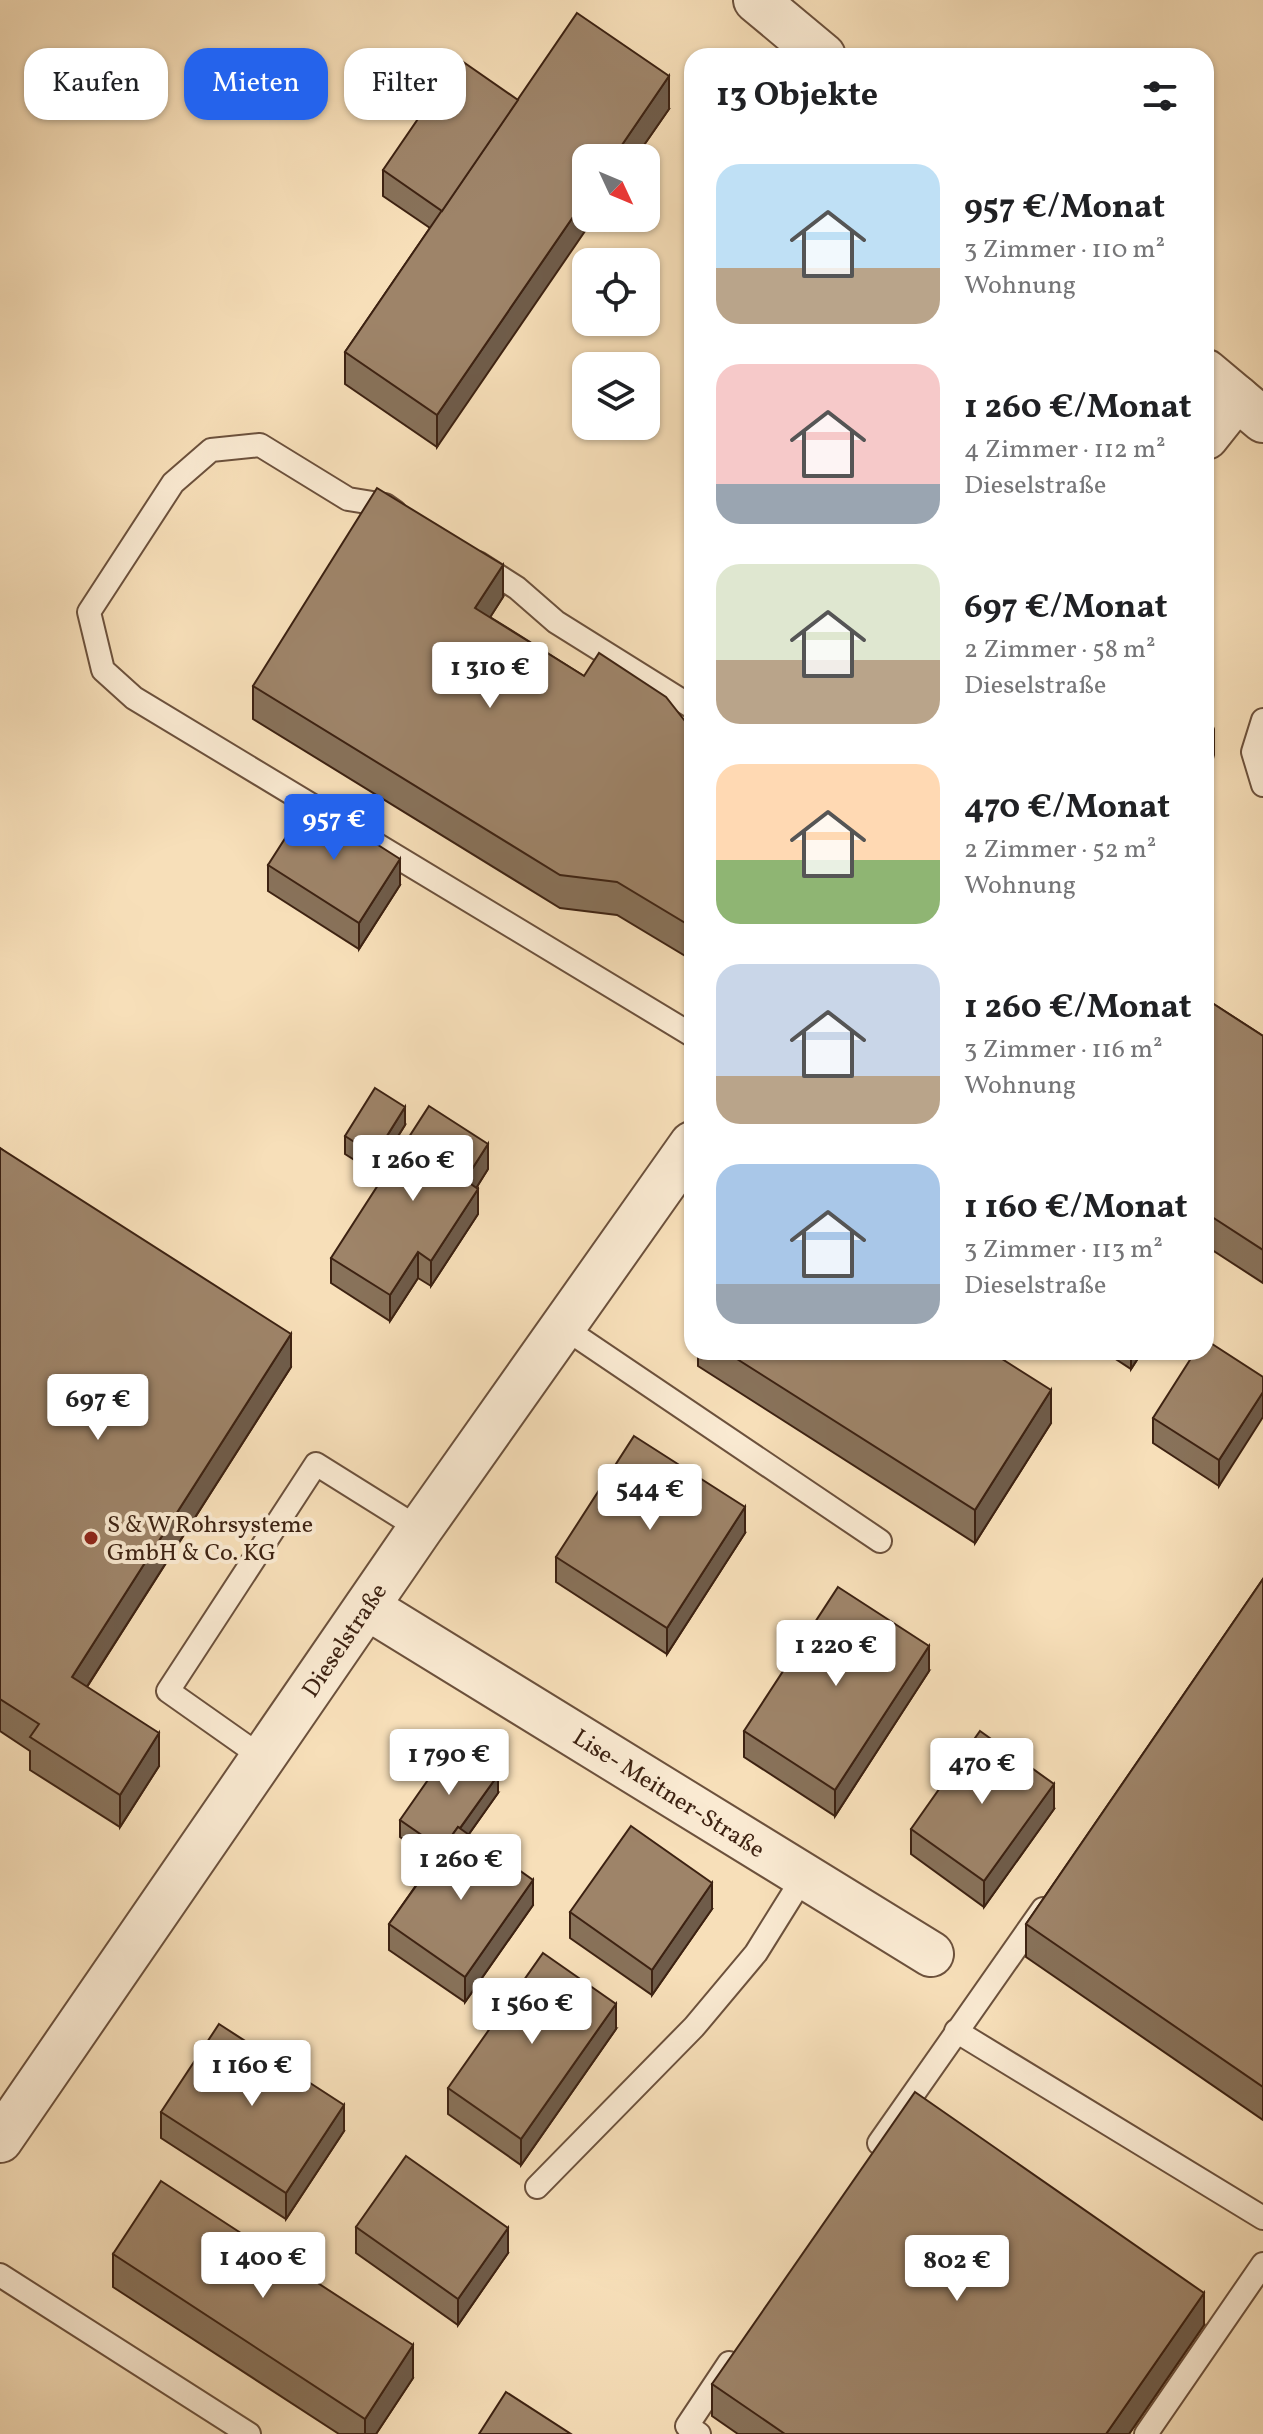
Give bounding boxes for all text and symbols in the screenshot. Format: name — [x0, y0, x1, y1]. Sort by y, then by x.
chip: Kaufen — [24, 48, 168, 120]
chip: Mieten — [184, 48, 328, 120]
chip: Filter — [344, 48, 466, 120]
text: 13 Objekte — [716, 73, 878, 120]
icon: filters — [1138, 74, 1182, 118]
north arrow — [572, 144, 660, 232]
map controls — [572, 144, 660, 440]
text: 957 €/Monat — [964, 185, 1165, 232]
icon: home — [780, 196, 876, 292]
text: 3 Zimmer · 110 m² — [964, 232, 1165, 268]
button: locate — [572, 248, 660, 336]
text: Wohnung — [964, 268, 1076, 304]
button: layers — [572, 352, 660, 440]
text: 1 260 €/Monat — [964, 385, 1192, 432]
icon: home — [780, 396, 876, 492]
text: 4 Zimmer · 112 m² — [964, 432, 1166, 468]
text: Dieselstraße — [964, 468, 1106, 504]
text: 697 €/Monat — [964, 585, 1167, 632]
icon: home — [780, 596, 876, 692]
text: 2 Zimmer · 58 m² — [964, 632, 1156, 668]
pin: 1 310 € — [416, 642, 564, 710]
text: 1 310 € — [450, 650, 530, 686]
text: Dieselstraße — [964, 668, 1106, 704]
text: 470 €/Monat — [964, 785, 1170, 832]
pin: 957 € — [278, 794, 390, 862]
icon: home — [780, 796, 876, 892]
text: 957 € — [302, 802, 366, 838]
text: 2 Zimmer · 52 m² — [964, 832, 1156, 868]
text: Wohnung — [964, 868, 1076, 904]
text: 1 260 €/Monat — [964, 985, 1192, 1032]
icon: home — [780, 996, 876, 1092]
text: 3 Zimmer · 116 m² — [964, 1032, 1163, 1068]
text: Wohnung — [964, 1068, 1076, 1104]
pin: 1 260 € — [339, 1135, 487, 1203]
text: 1 260 € — [371, 1143, 455, 1179]
text: 1 160 €/Monat — [964, 1185, 1188, 1232]
icon: home — [780, 1196, 876, 1292]
text: 3 Zimmer · 113 m² — [964, 1232, 1163, 1268]
text: Dieselstraße — [964, 1268, 1106, 1304]
pin: 697 € — [42, 1374, 154, 1442]
text: 697 € — [65, 1382, 131, 1418]
pin: 544 € — [594, 1464, 706, 1532]
text: 544 € — [616, 1472, 684, 1508]
place label: S & W Rohrsysteme GmbH & Co. KG — [107, 1509, 313, 1571]
marker: S & W Rohrsysteme GmbH & Co. KG — [82, 1529, 100, 1547]
street label: Dieselstraße — [295, 1577, 396, 1705]
pin: 1 220 € — [762, 1620, 910, 1688]
text: 1 220 € — [795, 1628, 877, 1664]
street label: Lise- Meitner-Straße — [565, 1722, 771, 1868]
pin: 1 790 € — [375, 1729, 523, 1797]
text: 1 790 € — [408, 1737, 490, 1773]
pin: 470 € — [926, 1738, 1038, 1806]
text: 470 € — [948, 1746, 1016, 1782]
pin: 1 260 € — [387, 1834, 535, 1902]
text: 1 260 € — [419, 1842, 503, 1878]
pin: 1 560 € — [458, 1978, 606, 2046]
text: 1 560 € — [491, 1986, 573, 2022]
pin: 1 160 € — [178, 2040, 326, 2108]
text: 1 160 € — [212, 2048, 292, 2084]
pin: 1 400 € — [189, 2232, 337, 2300]
pin: 802 € — [901, 2235, 1013, 2303]
text: 1 400 € — [219, 2240, 307, 2276]
text: 802 € — [923, 2243, 991, 2279]

